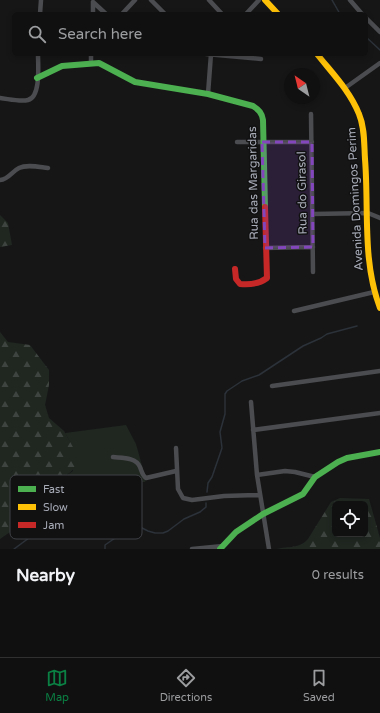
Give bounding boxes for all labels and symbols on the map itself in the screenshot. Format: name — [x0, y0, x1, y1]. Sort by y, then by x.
north arrow — [284, 68, 320, 104]
street label: Rua das Margaridas — [245, 126, 261, 240]
street label: Avenida Domingos Perim — [344, 127, 366, 271]
street label: Rua do Girasol — [294, 151, 310, 235]
legend — [10, 475, 142, 539]
text: Fast — [43, 483, 64, 496]
text: Slow — [43, 501, 68, 514]
text: Jam — [43, 519, 64, 532]

